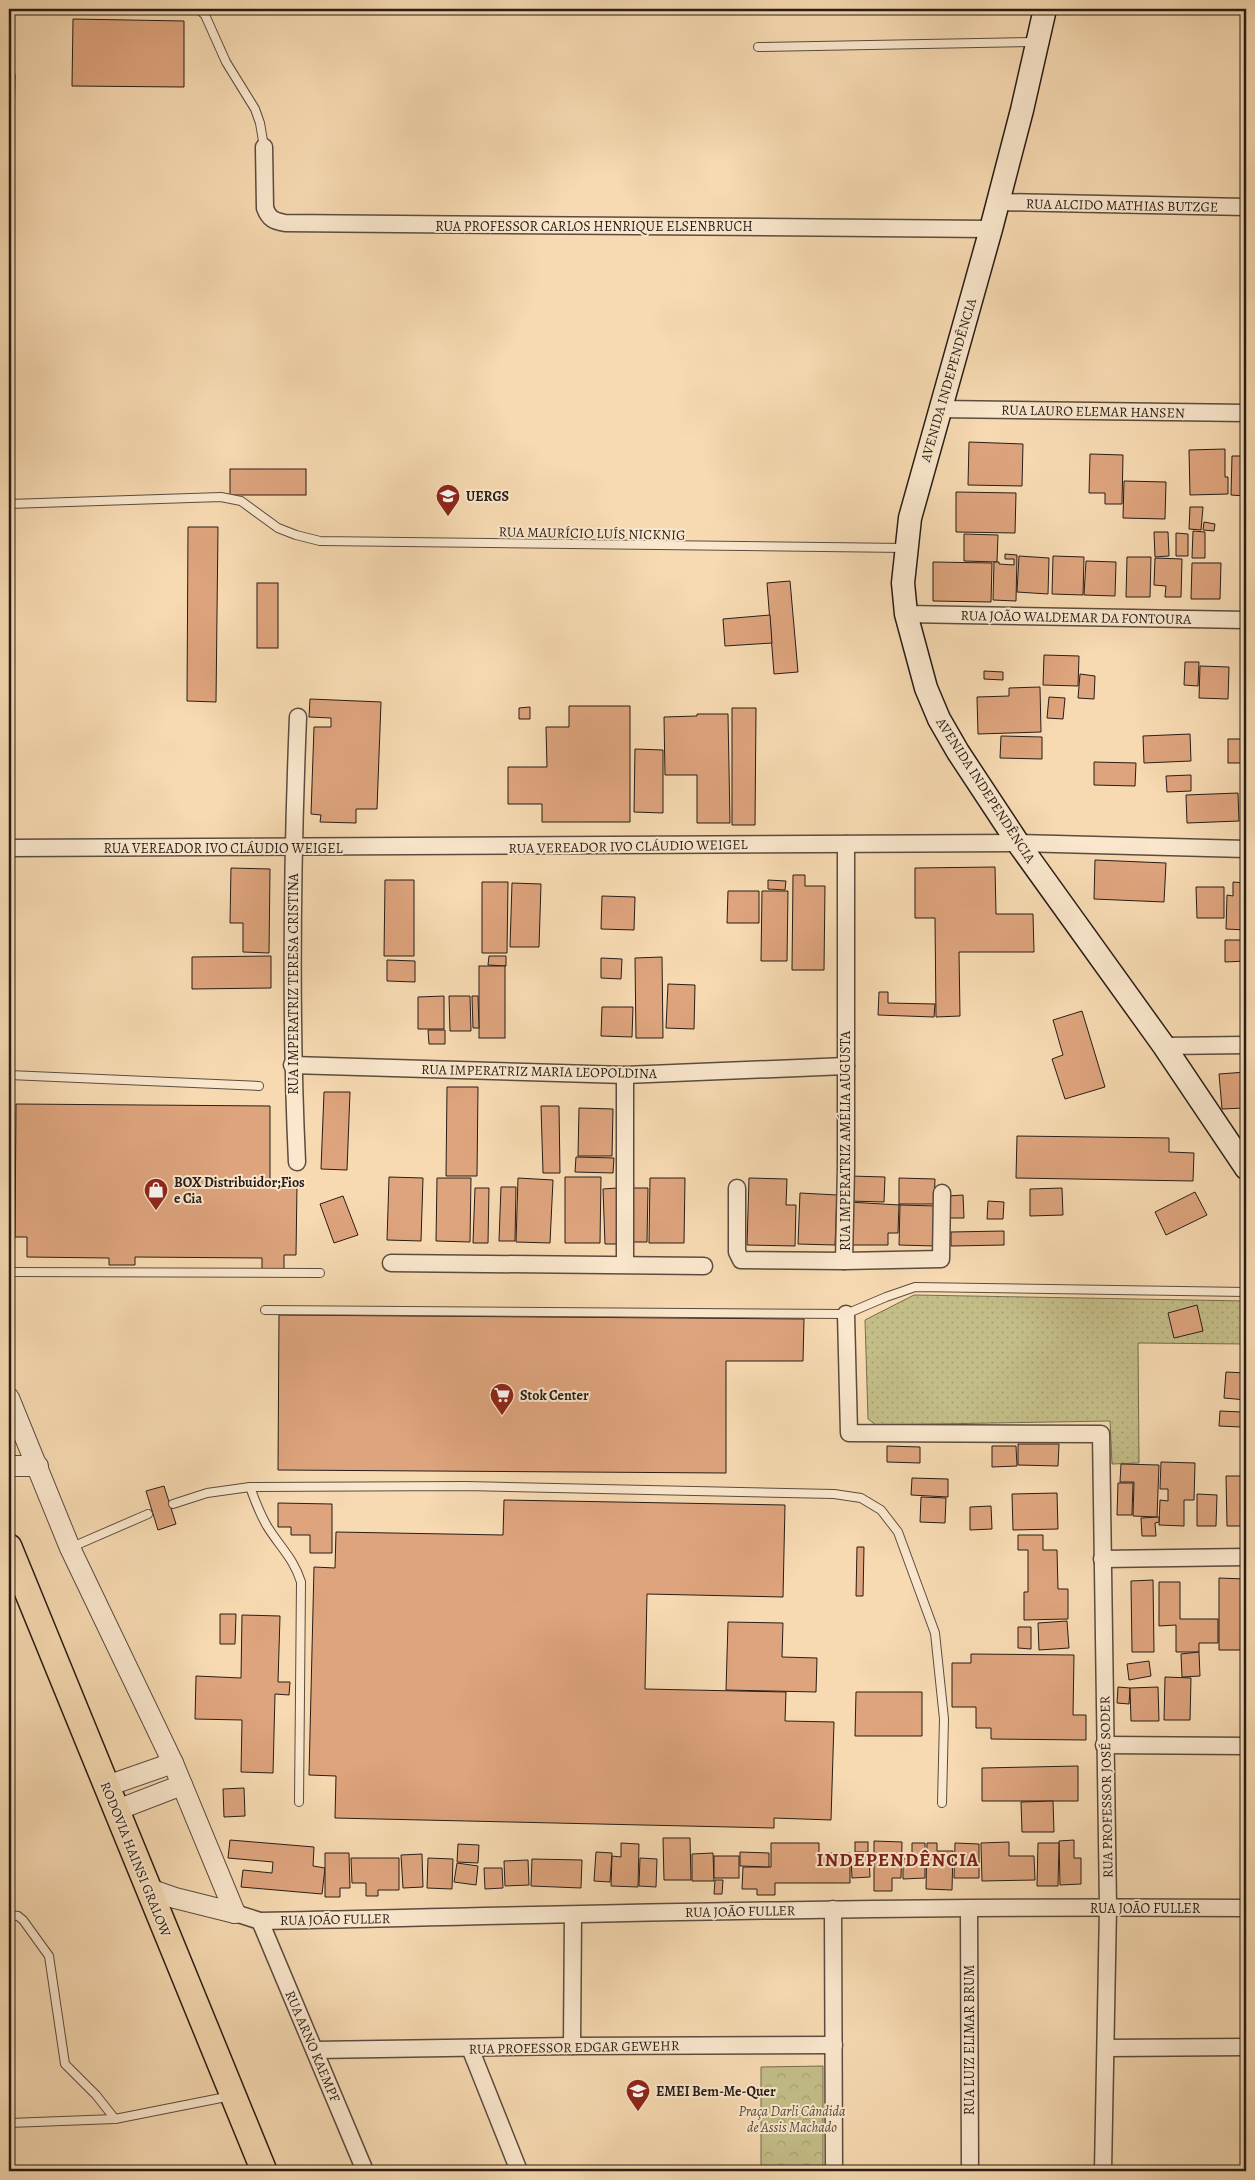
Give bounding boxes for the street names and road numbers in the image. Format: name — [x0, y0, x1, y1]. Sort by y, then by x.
street label: RUA ALCIDO MATHIAS BUTZGE — [1026, 194, 1218, 217]
street label: RUA PROFESSOR CARLOS HENRIQUE ELSENBRUCH — [435, 217, 753, 236]
street label: AVENIDA INDEPENDÊNCIA — [916, 295, 981, 465]
street label: RUA LAURO ELEMAR HANSEN — [1001, 400, 1185, 423]
street label: RUA MAURÍCIO LUÍS NICKNIG — [498, 522, 686, 545]
street label: RUA JOÃO WALDEMAR DA FONTOURA — [960, 606, 1192, 629]
street label: AVENIDA INDEPENDÊNCIA — [931, 713, 1040, 867]
street label: RUA VEREADOR IVO CLÁUDIO WEIGEL — [508, 835, 749, 858]
street label: RUA VEREADOR IVO CLÁUDIO WEIGEL — [103, 839, 343, 858]
street label: RUA IMPERATRIZ TERESA CRISTINA — [284, 872, 303, 1095]
street label: RUA IMPERATRIZ AMÉLIA AUGUSTA — [836, 1030, 855, 1251]
street label: RUA IMPERATRIZ MARIA LEOPOLDINA — [421, 1060, 658, 1083]
street label: RUA PROFESSOR JOSÉ SODER — [1095, 1695, 1118, 1878]
street label: RODOVIA HAINSI GRALOW — [96, 1779, 176, 1941]
street label: RUA JOÃO FULLER — [1090, 1899, 1201, 1918]
street label: RUA JOÃO FULLER — [685, 1901, 796, 1922]
street label: RUA JOÃO FULLER — [280, 1909, 391, 1930]
street label: RUA LUIZ ELIMAR BRUM — [960, 1965, 979, 2115]
street label: RUA ARNO KAEMPF — [280, 1987, 345, 2105]
street label: RUA PROFESSOR EDGAR GEWEHR — [468, 2036, 680, 2059]

